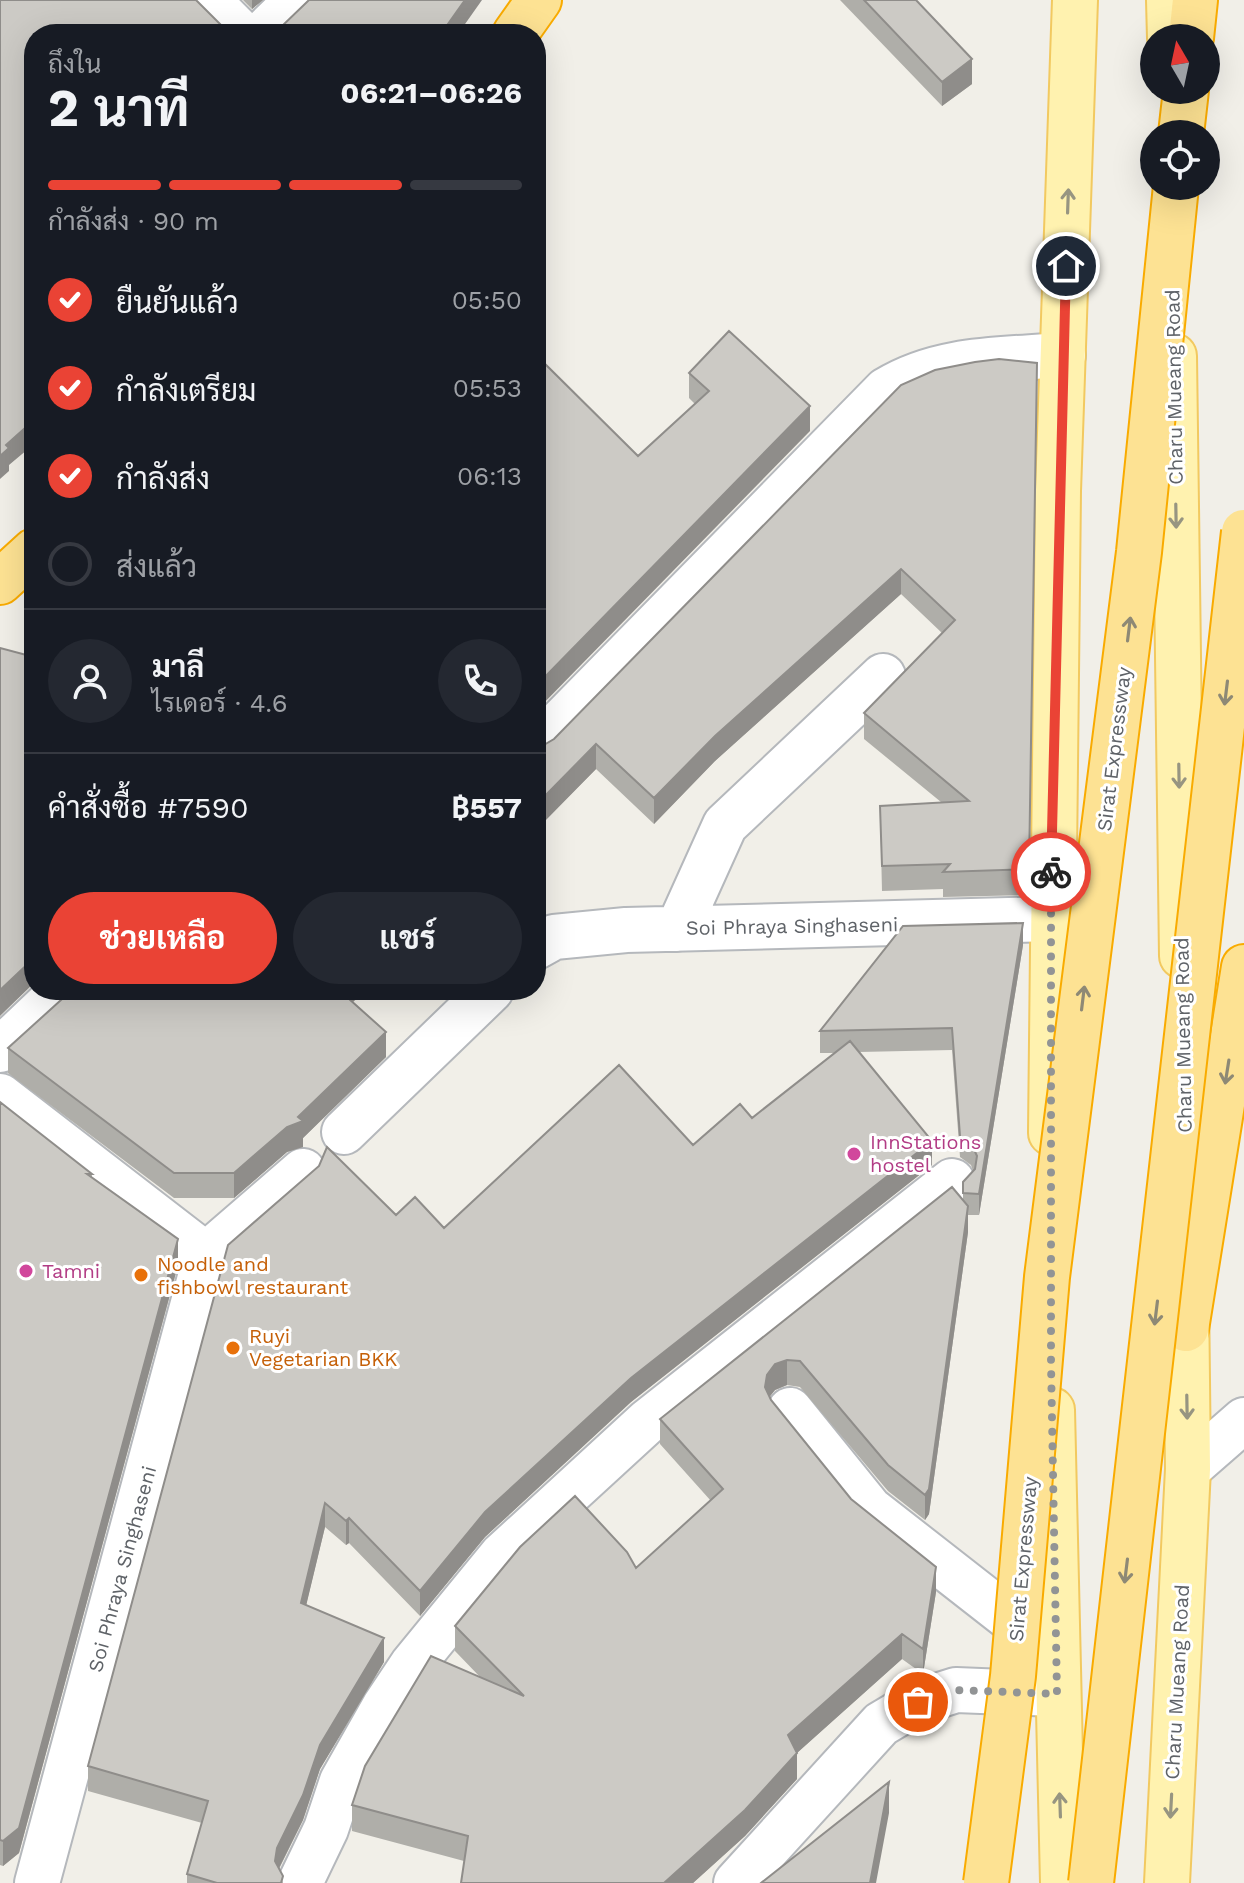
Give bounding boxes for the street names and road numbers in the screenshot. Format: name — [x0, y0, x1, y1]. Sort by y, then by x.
street label: Charu Mueang Road — [1160, 289, 1188, 485]
street label: Sirat Expressway — [1092, 665, 1136, 833]
street label: Soi Phraya Singhaseni — [686, 912, 898, 940]
street label: Charu Mueang Road — [1169, 937, 1197, 1133]
street label: Soi Phraya Singhaseni — [83, 1463, 161, 1675]
street label: Sirat Expressway — [1004, 1475, 1042, 1642]
street label: Charu Mueang Road — [1160, 1584, 1194, 1780]

